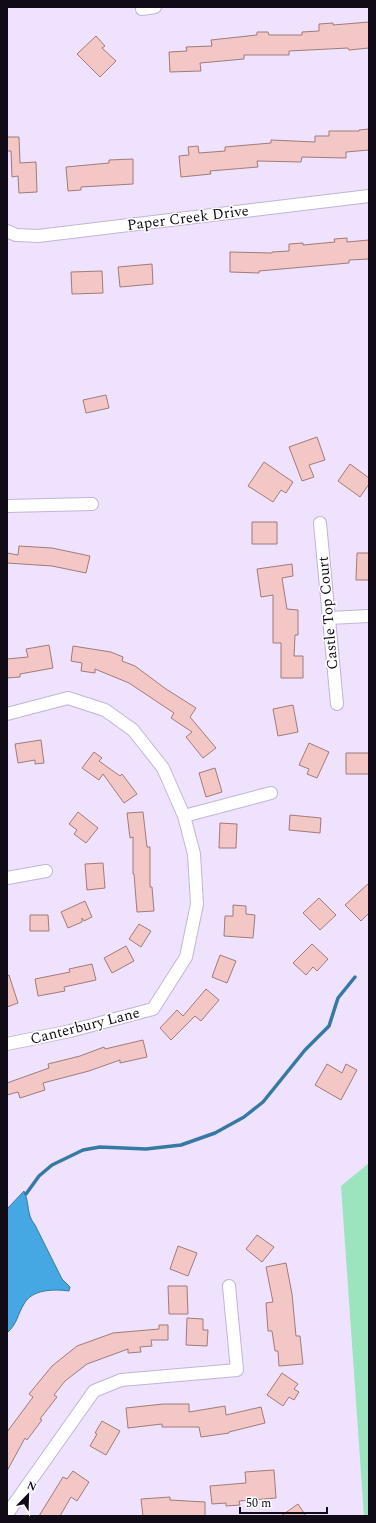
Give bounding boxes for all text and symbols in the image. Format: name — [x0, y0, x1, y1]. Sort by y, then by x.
street label: Paper Creek Drive — [126, 199, 250, 237]
street label: Castle Top Court — [312, 555, 344, 671]
street label: Canterbury Lane — [28, 1001, 142, 1051]
north arrow — [8, 1475, 48, 1515]
text: N — [24, 1477, 39, 1496]
scale bar — [240, 1489, 327, 1515]
text: 50 m — [246, 1494, 271, 1513]

